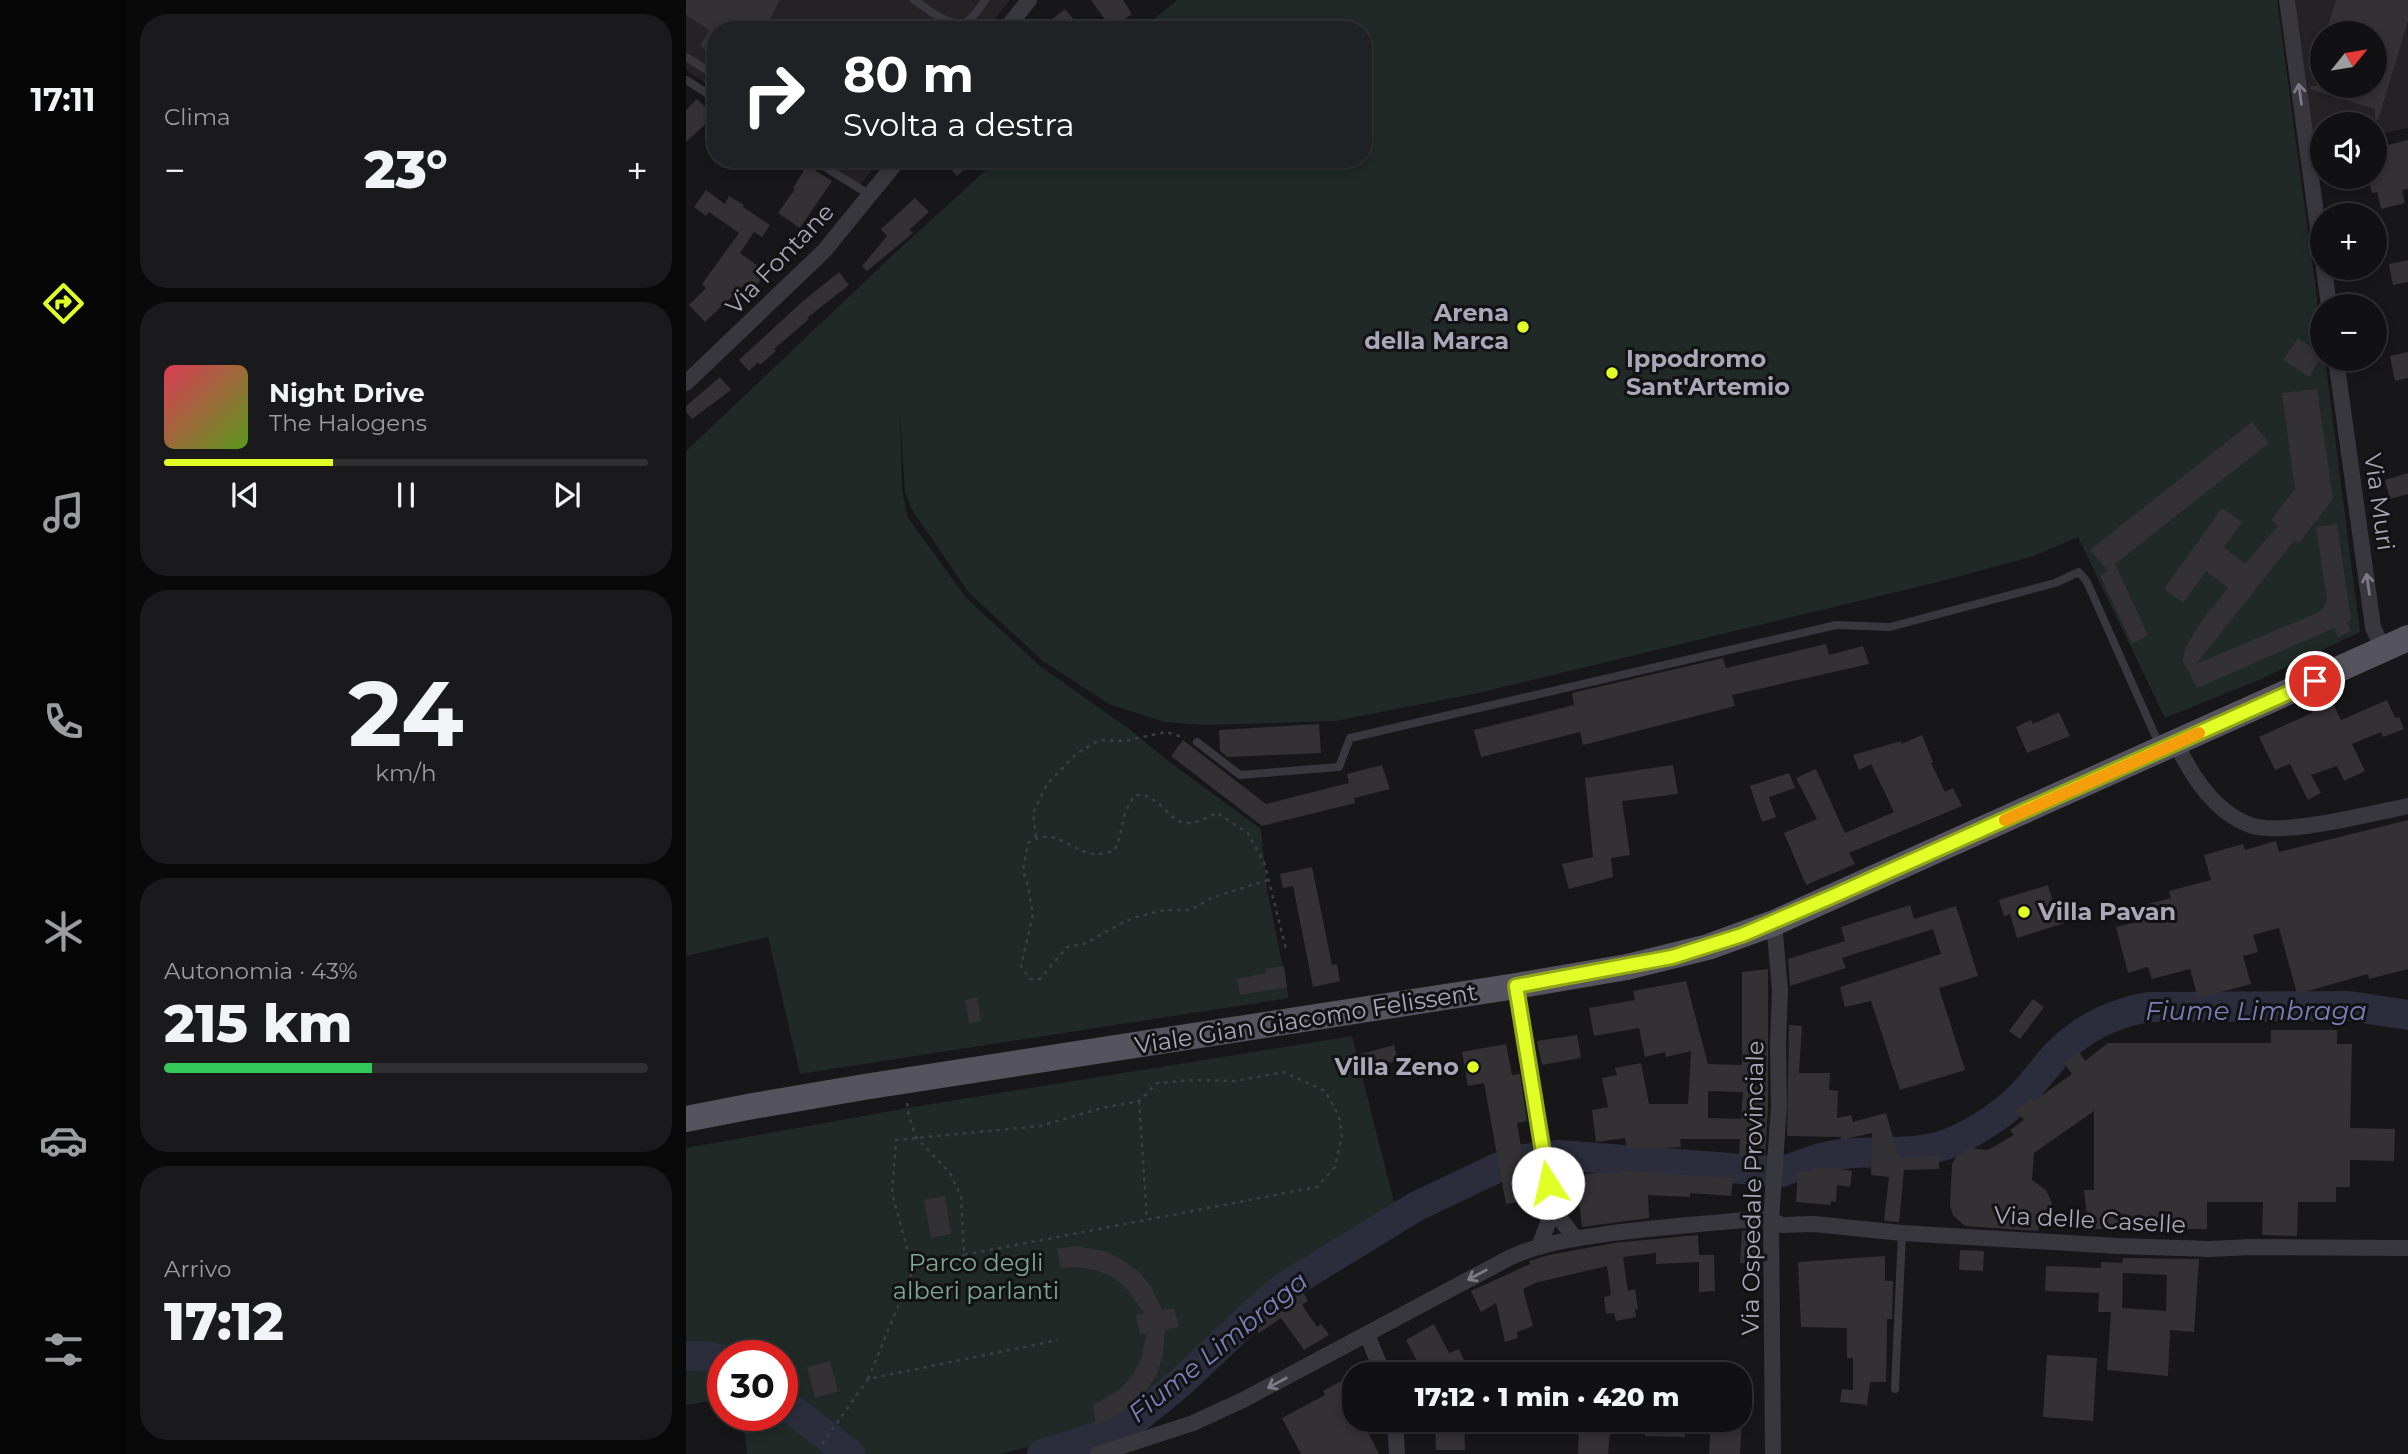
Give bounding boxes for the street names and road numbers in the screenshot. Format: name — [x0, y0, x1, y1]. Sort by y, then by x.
street label: Via Fontane — [719, 197, 840, 320]
street label: Via Muri — [2358, 451, 2401, 553]
street label: Viale Gian Giacomo Felissent — [1133, 977, 1479, 1060]
street label: Via Ospedale Provinciale — [1735, 1040, 1770, 1336]
street label: Via delle Caselle — [1993, 1200, 2187, 1239]

